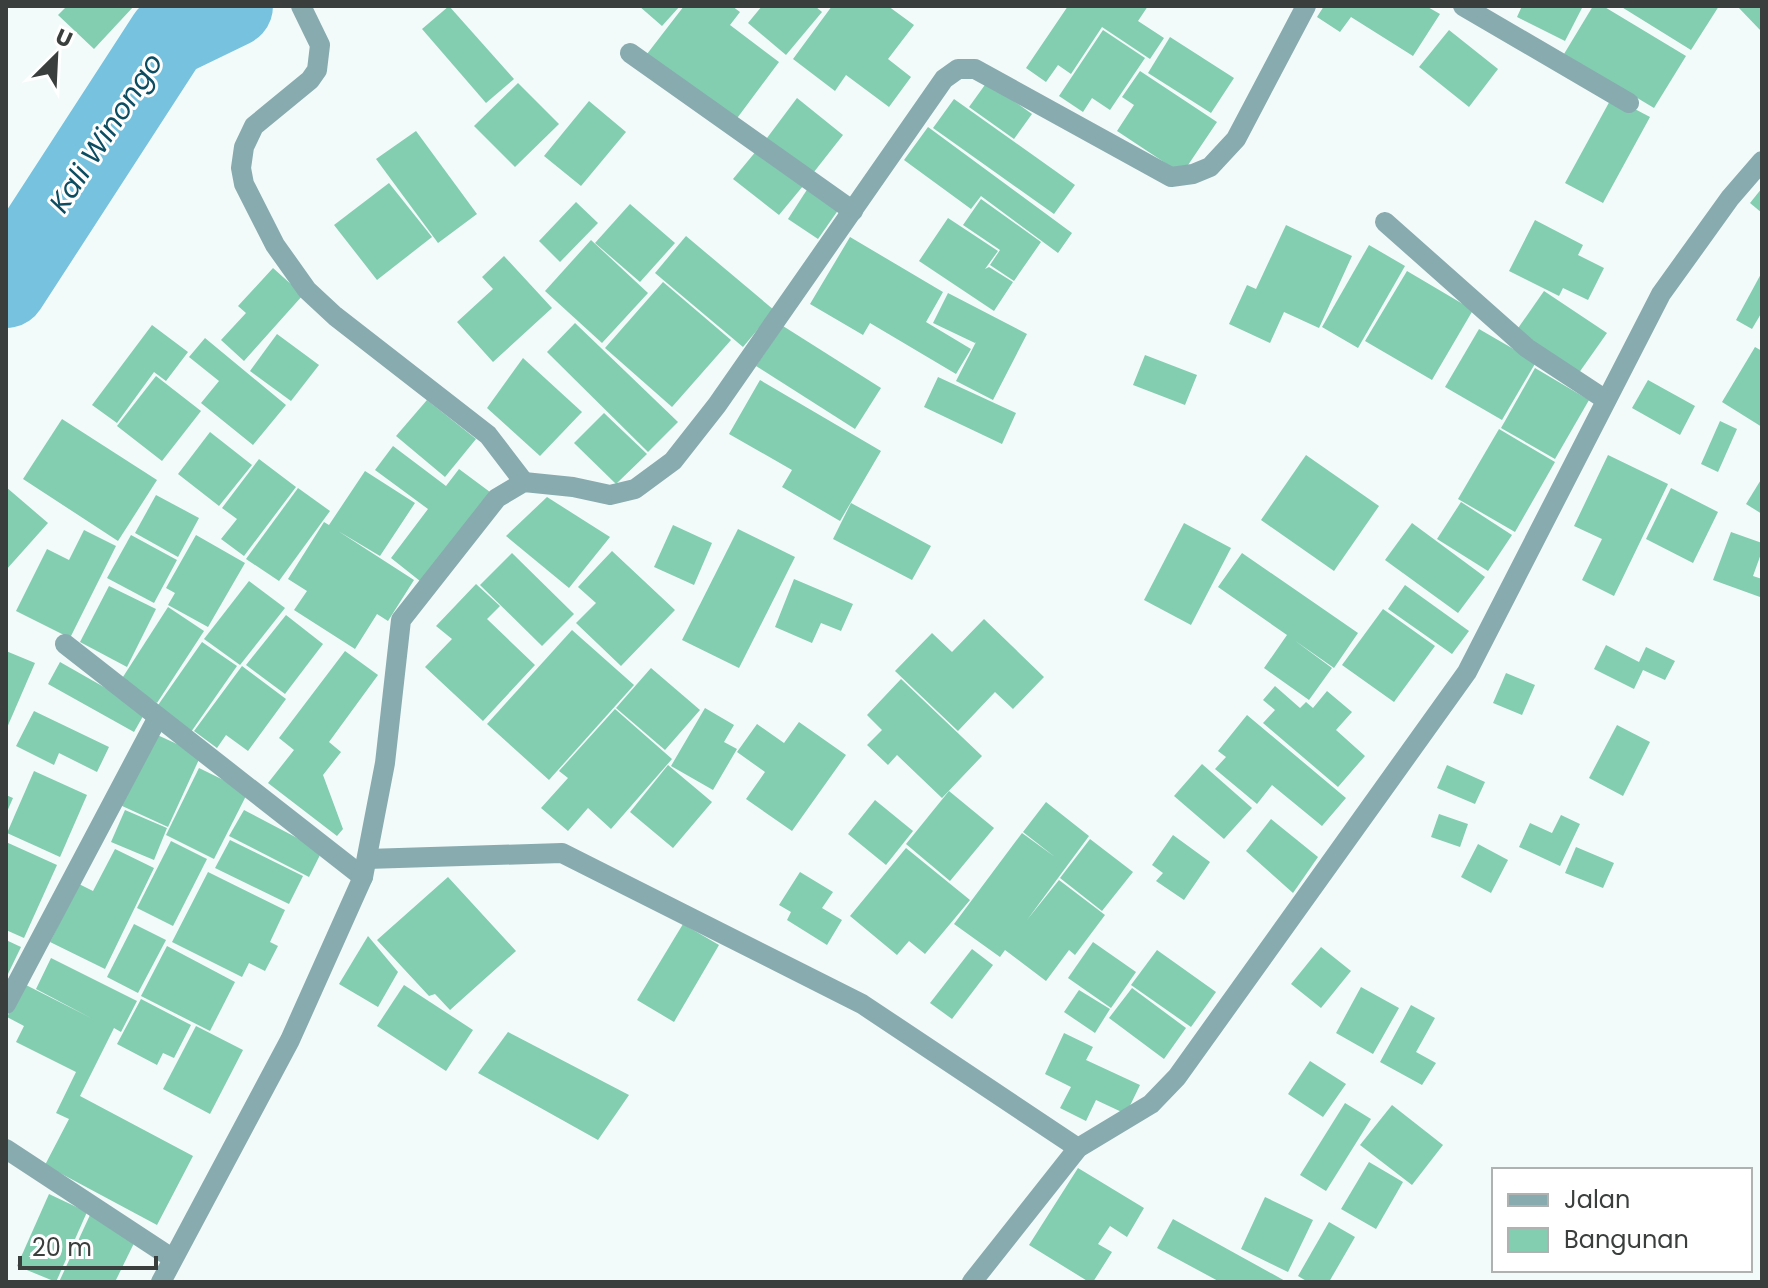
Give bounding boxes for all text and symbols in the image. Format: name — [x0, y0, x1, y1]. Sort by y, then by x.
north arrow — [16, 16, 96, 96]
text: U — [51, 21, 77, 56]
water label: Kali Winongo — [40, 46, 172, 220]
legend — [1492, 1168, 1752, 1272]
text: Jalan — [1564, 1183, 1630, 1216]
scale bar — [20, 1220, 156, 1270]
text: Bangunan — [1564, 1223, 1689, 1256]
text: 20 m — [32, 1231, 92, 1264]

